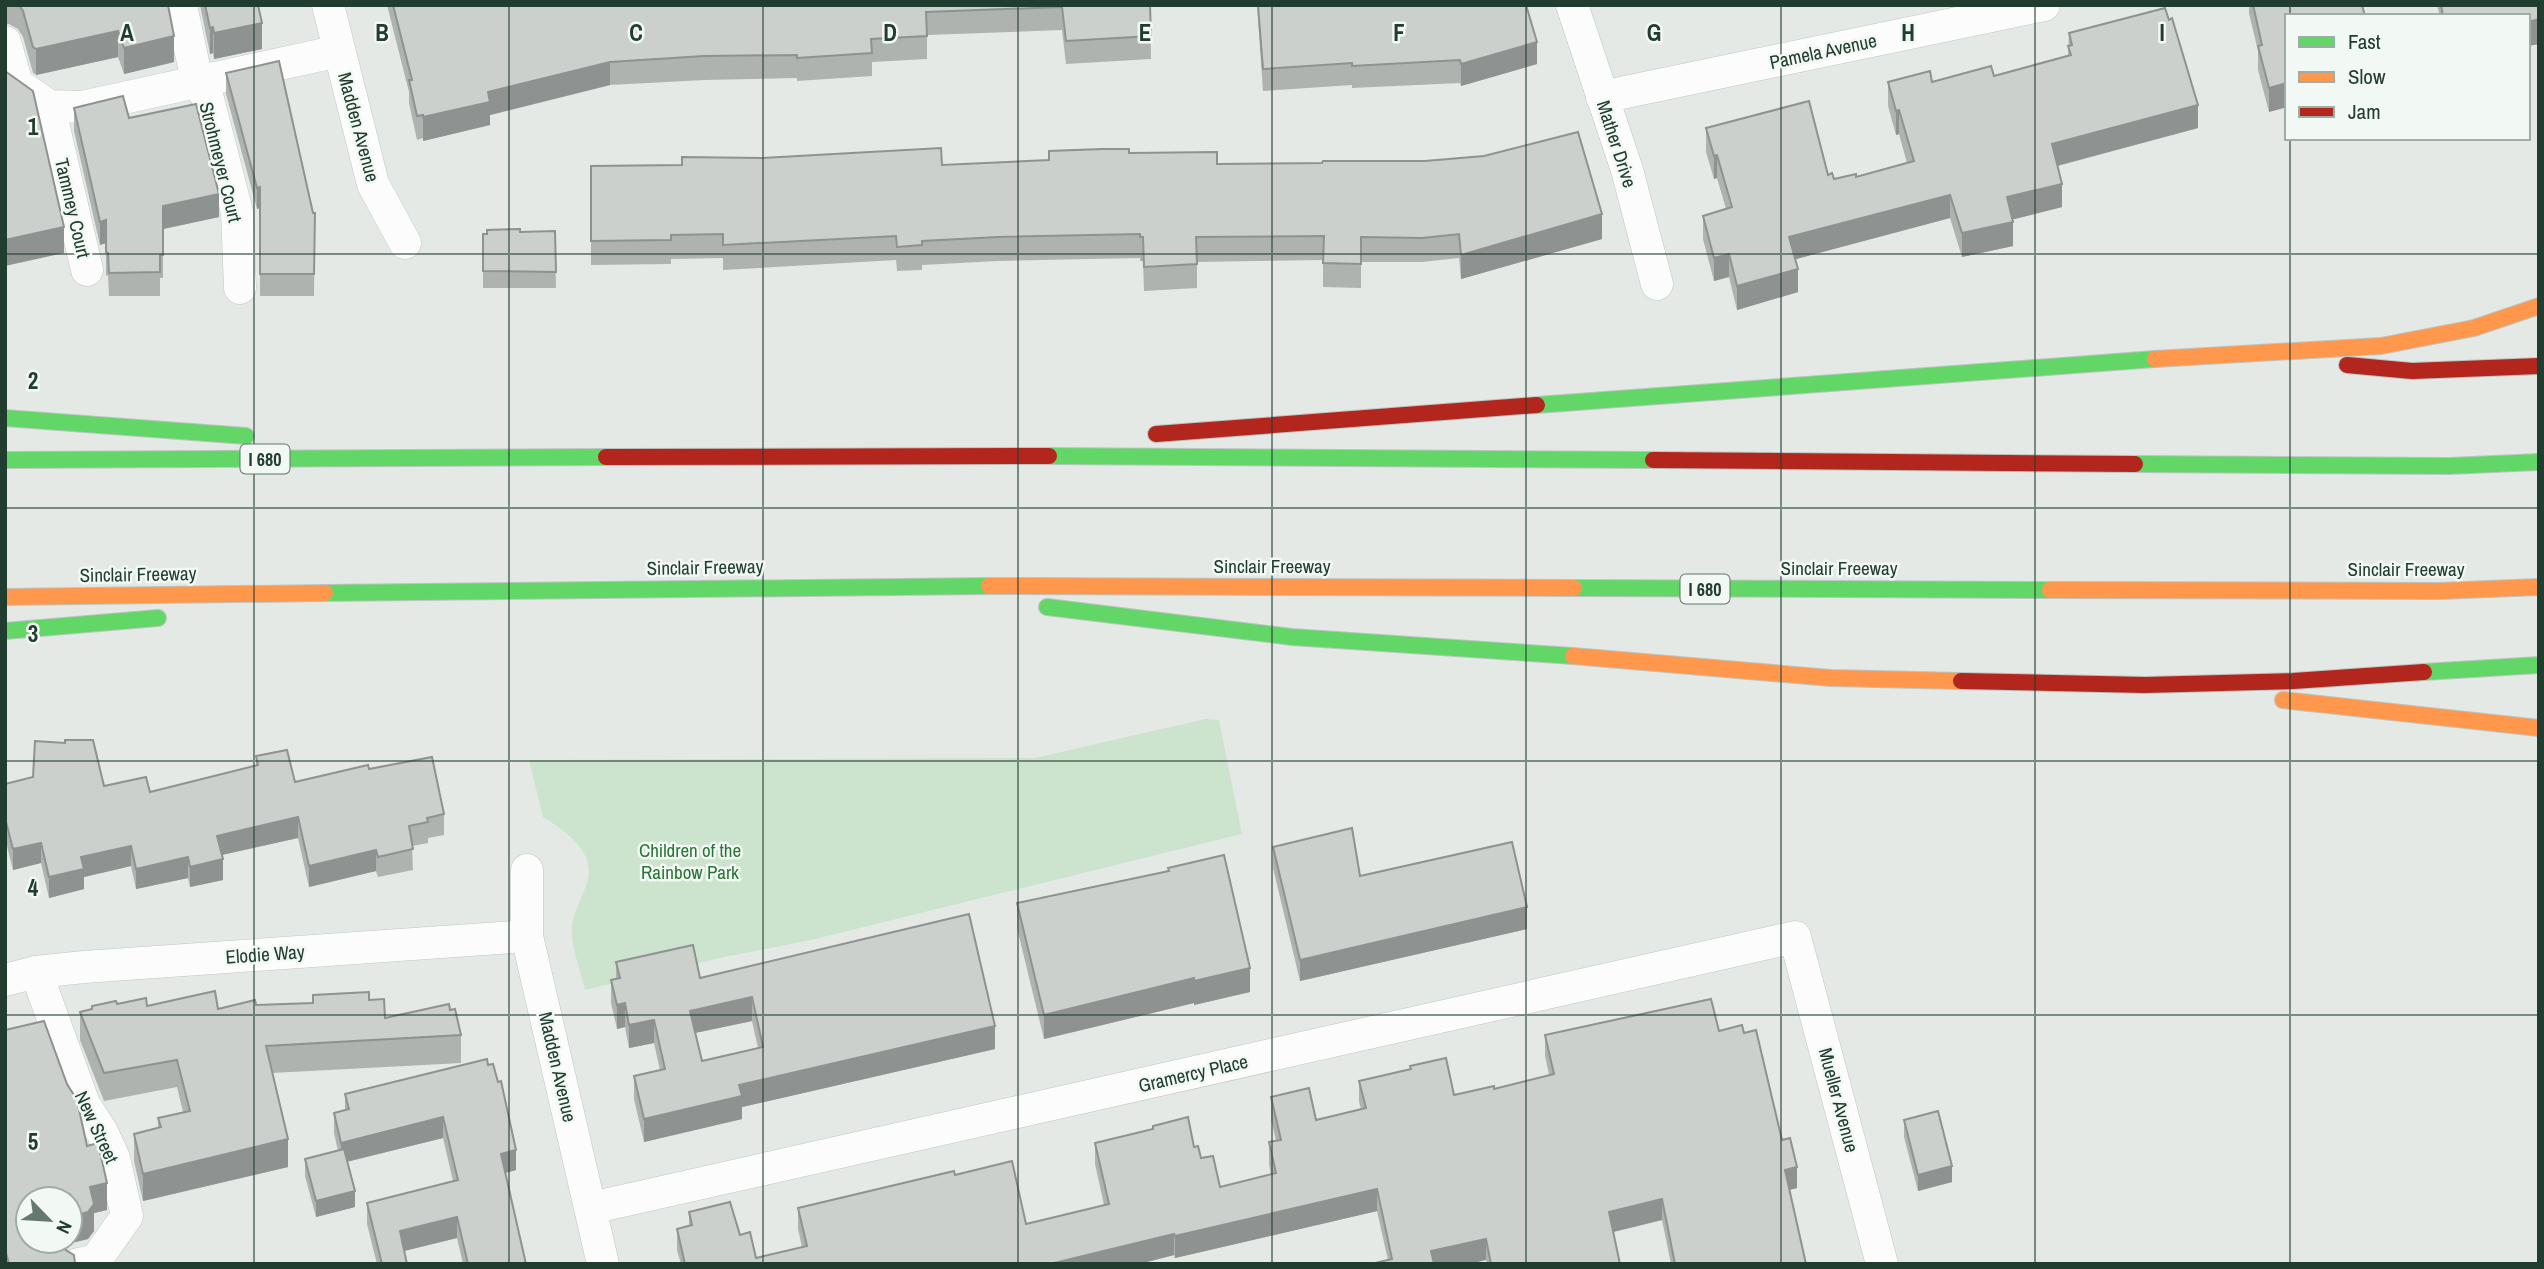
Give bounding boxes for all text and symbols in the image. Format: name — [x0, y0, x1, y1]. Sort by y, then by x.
legend — [2285, 14, 2530, 140]
text: A — [120, 17, 134, 48]
text: B — [375, 17, 389, 48]
text: C — [629, 17, 643, 48]
text: D — [883, 17, 897, 48]
text: E — [1139, 17, 1151, 48]
text: F — [1393, 17, 1405, 48]
text: G — [1647, 17, 1661, 48]
text: H — [1901, 17, 1915, 48]
text: I — [2159, 17, 2165, 48]
street label: Pamela Avenue — [1767, 27, 1879, 75]
text: Fast — [2348, 27, 2381, 56]
text: Slow — [2348, 62, 2386, 91]
street label: Madden Avenue — [332, 69, 386, 185]
street label: Mather Drive — [1591, 97, 1643, 191]
text: Jam — [2348, 97, 2381, 126]
street label: Strohmeyer Court — [194, 99, 249, 225]
text: 1 — [28, 111, 39, 142]
street label: Tammey Court — [49, 156, 97, 261]
text: 2 — [28, 365, 38, 396]
road number: I 680 — [240, 444, 290, 474]
street label: Sinclair Freeway — [646, 553, 764, 581]
street label: Sinclair Freeway — [1214, 553, 1331, 579]
street label: Sinclair Freeway — [1781, 555, 1898, 581]
street label: Sinclair Freeway — [2348, 556, 2465, 582]
street label: Sinclair Freeway — [79, 560, 197, 588]
road number: I 680 — [1680, 574, 1730, 604]
text: 3 — [28, 618, 38, 649]
park label: Children of the Rainbow Park — [639, 837, 741, 885]
text: 4 — [28, 872, 39, 903]
street label: Elodie Way — [225, 938, 306, 970]
street label: Madden Avenue — [533, 1009, 583, 1125]
street label: Mueller Avenue — [1813, 1045, 1865, 1155]
street label: Gramercy Place — [1136, 1048, 1250, 1098]
street label: New Street — [69, 1087, 125, 1168]
text: 5 — [28, 1126, 38, 1157]
north arrow — [14, 1185, 84, 1255]
text: N — [50, 1217, 79, 1238]

